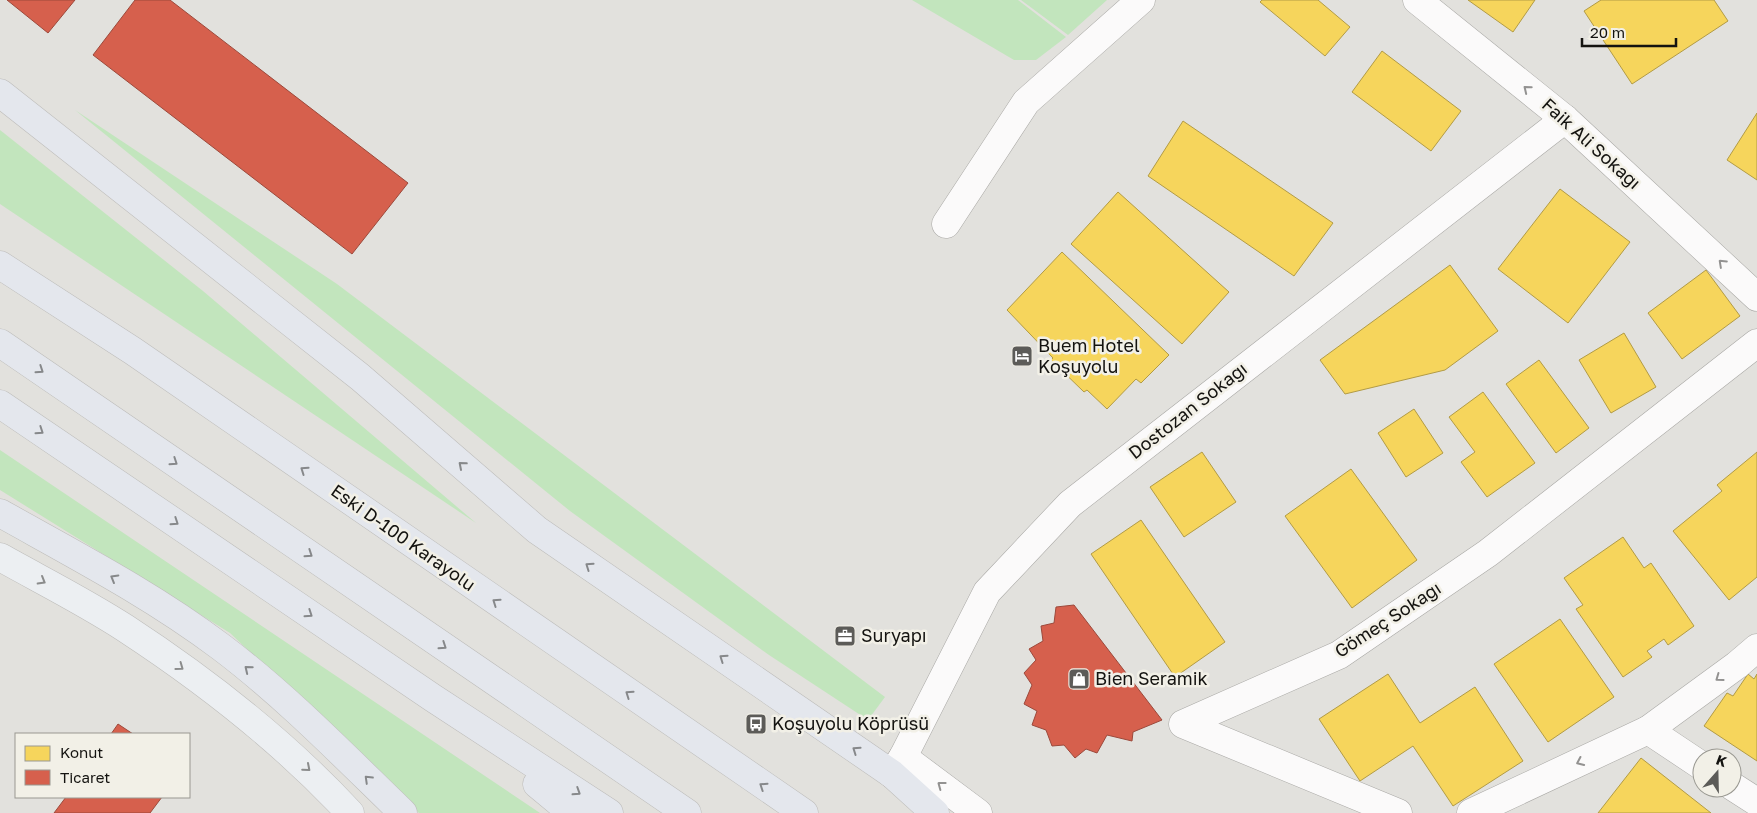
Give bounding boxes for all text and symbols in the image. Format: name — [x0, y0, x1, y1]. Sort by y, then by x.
scale bar — [1582, 15, 1676, 47]
text: 20 m — [1590, 23, 1625, 41]
one-way arrow — [1524, 86, 1533, 94]
street label: Faik Ali Sokağı — [1538, 93, 1646, 193]
one-way arrow — [1719, 260, 1728, 269]
place label: Buem Hotel Koşuyolu — [1038, 334, 1140, 377]
hotel icon: Buem Hotel Koşuyolu — [1010, 344, 1034, 368]
street label: Dostozan Sokağı — [1124, 357, 1251, 463]
one-way arrow — [35, 364, 44, 373]
one-way arrow — [35, 425, 44, 434]
one-way arrow — [169, 456, 178, 465]
one-way arrow — [458, 462, 467, 471]
one-way arrow — [301, 467, 310, 476]
street label: Eski D-100 Karayolu — [327, 479, 480, 595]
one-way arrow — [169, 516, 178, 525]
one-way arrow — [303, 548, 312, 557]
one-way arrow — [585, 563, 595, 572]
one-way arrow — [37, 574, 46, 584]
one-way arrow — [110, 574, 119, 584]
street label: Gömeç Sokağı — [1330, 577, 1445, 662]
one-way arrow — [492, 599, 501, 608]
one-way arrow — [303, 608, 313, 617]
office icon: Suryapı — [833, 624, 857, 648]
place label: Suryapı — [861, 624, 927, 646]
one-way arrow — [437, 640, 446, 649]
one-way arrow — [719, 655, 728, 664]
one-way arrow — [174, 661, 184, 670]
one-way arrow — [245, 667, 254, 675]
shop icon: Bien Seramik — [1067, 667, 1091, 691]
place label: Bien Seramik — [1095, 667, 1208, 689]
one-way arrow — [1716, 673, 1725, 681]
one-way arrow — [626, 691, 635, 700]
bus stop icon: Koşuyolu Köprüsü — [744, 712, 768, 736]
place label: Koşuyolu Köprüsü — [772, 712, 929, 734]
legend — [15, 733, 190, 798]
text: Konut — [60, 743, 103, 761]
one-way arrow — [853, 747, 862, 756]
north arrow — [1692, 748, 1742, 798]
text: K — [1714, 751, 1729, 770]
one-way arrow — [1577, 755, 1586, 765]
one-way arrow — [301, 763, 310, 772]
text: Ticaret — [60, 768, 110, 786]
one-way arrow — [365, 776, 374, 785]
one-way arrow — [937, 782, 947, 791]
one-way arrow — [760, 783, 769, 792]
one-way arrow — [571, 786, 580, 795]

